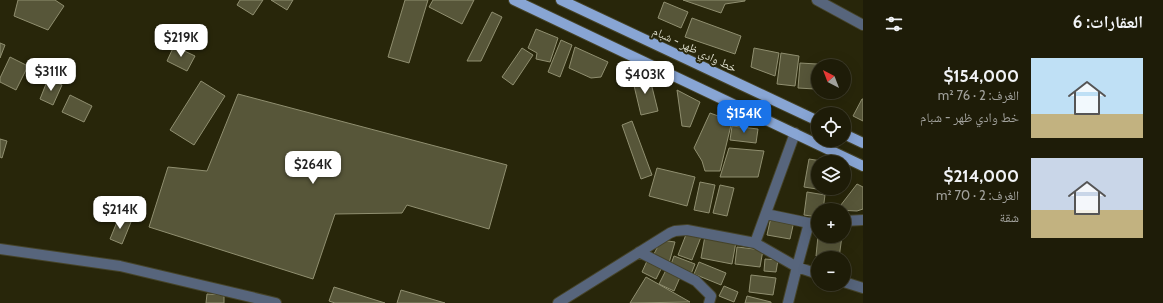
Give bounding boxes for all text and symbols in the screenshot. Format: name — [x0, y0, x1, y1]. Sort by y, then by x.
text: العقارات: 6 — [1073, 12, 1143, 32]
icon: filters — [883, 13, 905, 35]
street label: خط وادي ظهر - شبام — [649, 23, 740, 78]
pin: $219K — [153, 24, 209, 58]
text: $219K — [164, 29, 198, 45]
pin: $311K — [23, 58, 79, 92]
north arrow — [811, 59, 851, 99]
map controls — [811, 59, 851, 291]
pin: $403K — [617, 61, 673, 95]
text: $311K — [35, 63, 67, 79]
text: $403K — [625, 66, 665, 82]
text: $154,000 — [943, 66, 1019, 86]
icon: home — [1063, 74, 1111, 122]
text: الغرف: 2 · 76 m² — [938, 87, 1019, 103]
pin: $154K — [716, 100, 772, 134]
text: $154K — [726, 105, 762, 121]
button: locate — [811, 107, 851, 147]
text: خط وادي ظهر - شبام — [920, 109, 1019, 125]
pin: $264K — [285, 151, 341, 185]
button: layers — [811, 155, 851, 195]
text: $264K — [294, 156, 332, 172]
text: $214,000 — [944, 166, 1019, 186]
icon: home — [1063, 174, 1111, 222]
text: الغرف: 2 · 70 m² — [936, 187, 1019, 203]
pin: $214K — [92, 196, 148, 230]
text: $214K — [102, 201, 138, 217]
button: + — [811, 203, 851, 243]
text: شقة — [1000, 209, 1019, 225]
button: − — [811, 251, 851, 291]

